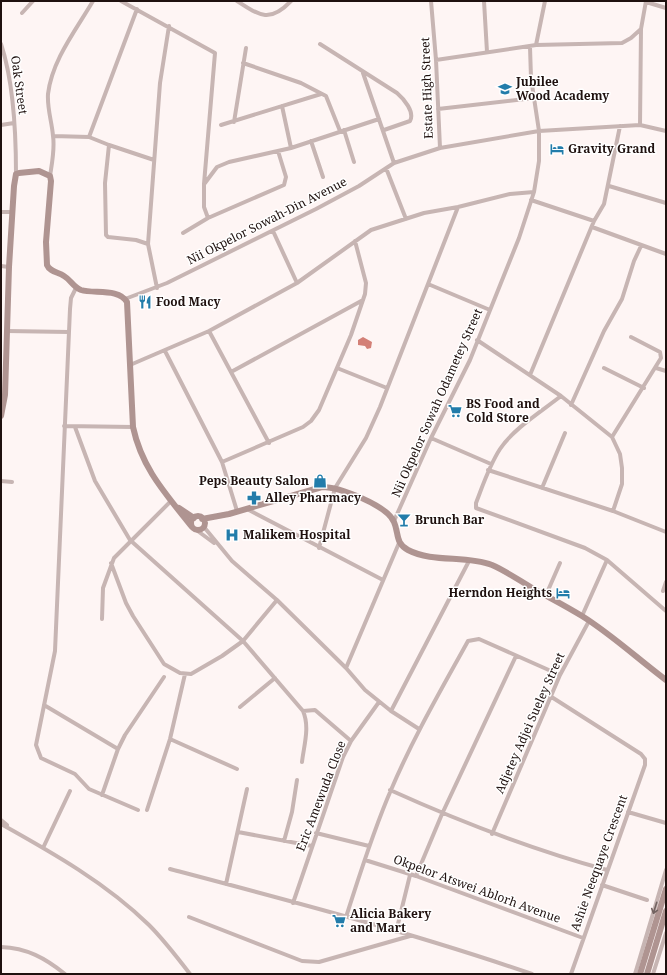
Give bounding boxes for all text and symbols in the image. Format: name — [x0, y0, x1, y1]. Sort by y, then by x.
street label: Estate High Street — [416, 37, 437, 139]
street label: Oak Street — [7, 54, 32, 115]
place label: Jubilee Wood Academy — [515, 73, 609, 104]
school or university icon: Jubilee Wood Academy — [497, 81, 513, 97]
place label: Gravity Grand — [568, 140, 655, 157]
hotel icon: Gravity Grand — [549, 141, 565, 157]
street label: Nii Okpelor Sowah-Din Avenue — [184, 173, 350, 268]
place label: Food Macy — [156, 293, 221, 310]
restaurant icon: Food Macy — [137, 294, 153, 310]
street label: Nii Okpelor Sowah Odametey Street — [387, 306, 486, 500]
place label: BS Food and Cold Store — [466, 395, 540, 426]
supermarket icon: BS Food and Cold Store — [447, 403, 463, 419]
place label: Peps Beauty Salon — [199, 472, 309, 489]
shop icon: Peps Beauty Salon — [312, 473, 328, 489]
place label: Alley Pharmacy — [265, 489, 361, 506]
pharmacy icon: Alley Pharmacy — [246, 490, 262, 506]
place label: Brunch Bar — [415, 511, 485, 528]
bar icon: Brunch Bar — [396, 512, 412, 528]
place label: Malikem Hospital — [243, 526, 351, 543]
hospital icon: Malikem Hospital — [224, 527, 240, 543]
place label: Herndon Heights — [448, 584, 552, 601]
hotel icon: Herndon Heights — [555, 585, 571, 601]
street label: Adjetey Adjei Sueley Street — [491, 650, 568, 796]
street label: Eric Amewuda Close — [292, 738, 349, 854]
street label: Ashie Neequaye Crescent — [566, 792, 631, 933]
street label: Okpelor Atswei Ablorh Avenue — [391, 850, 563, 927]
one-way arrow — [651, 901, 658, 914]
place label: Alicia Bakery and Mart — [350, 905, 431, 936]
supermarket icon: Alicia Bakery and Mart — [331, 913, 347, 929]

